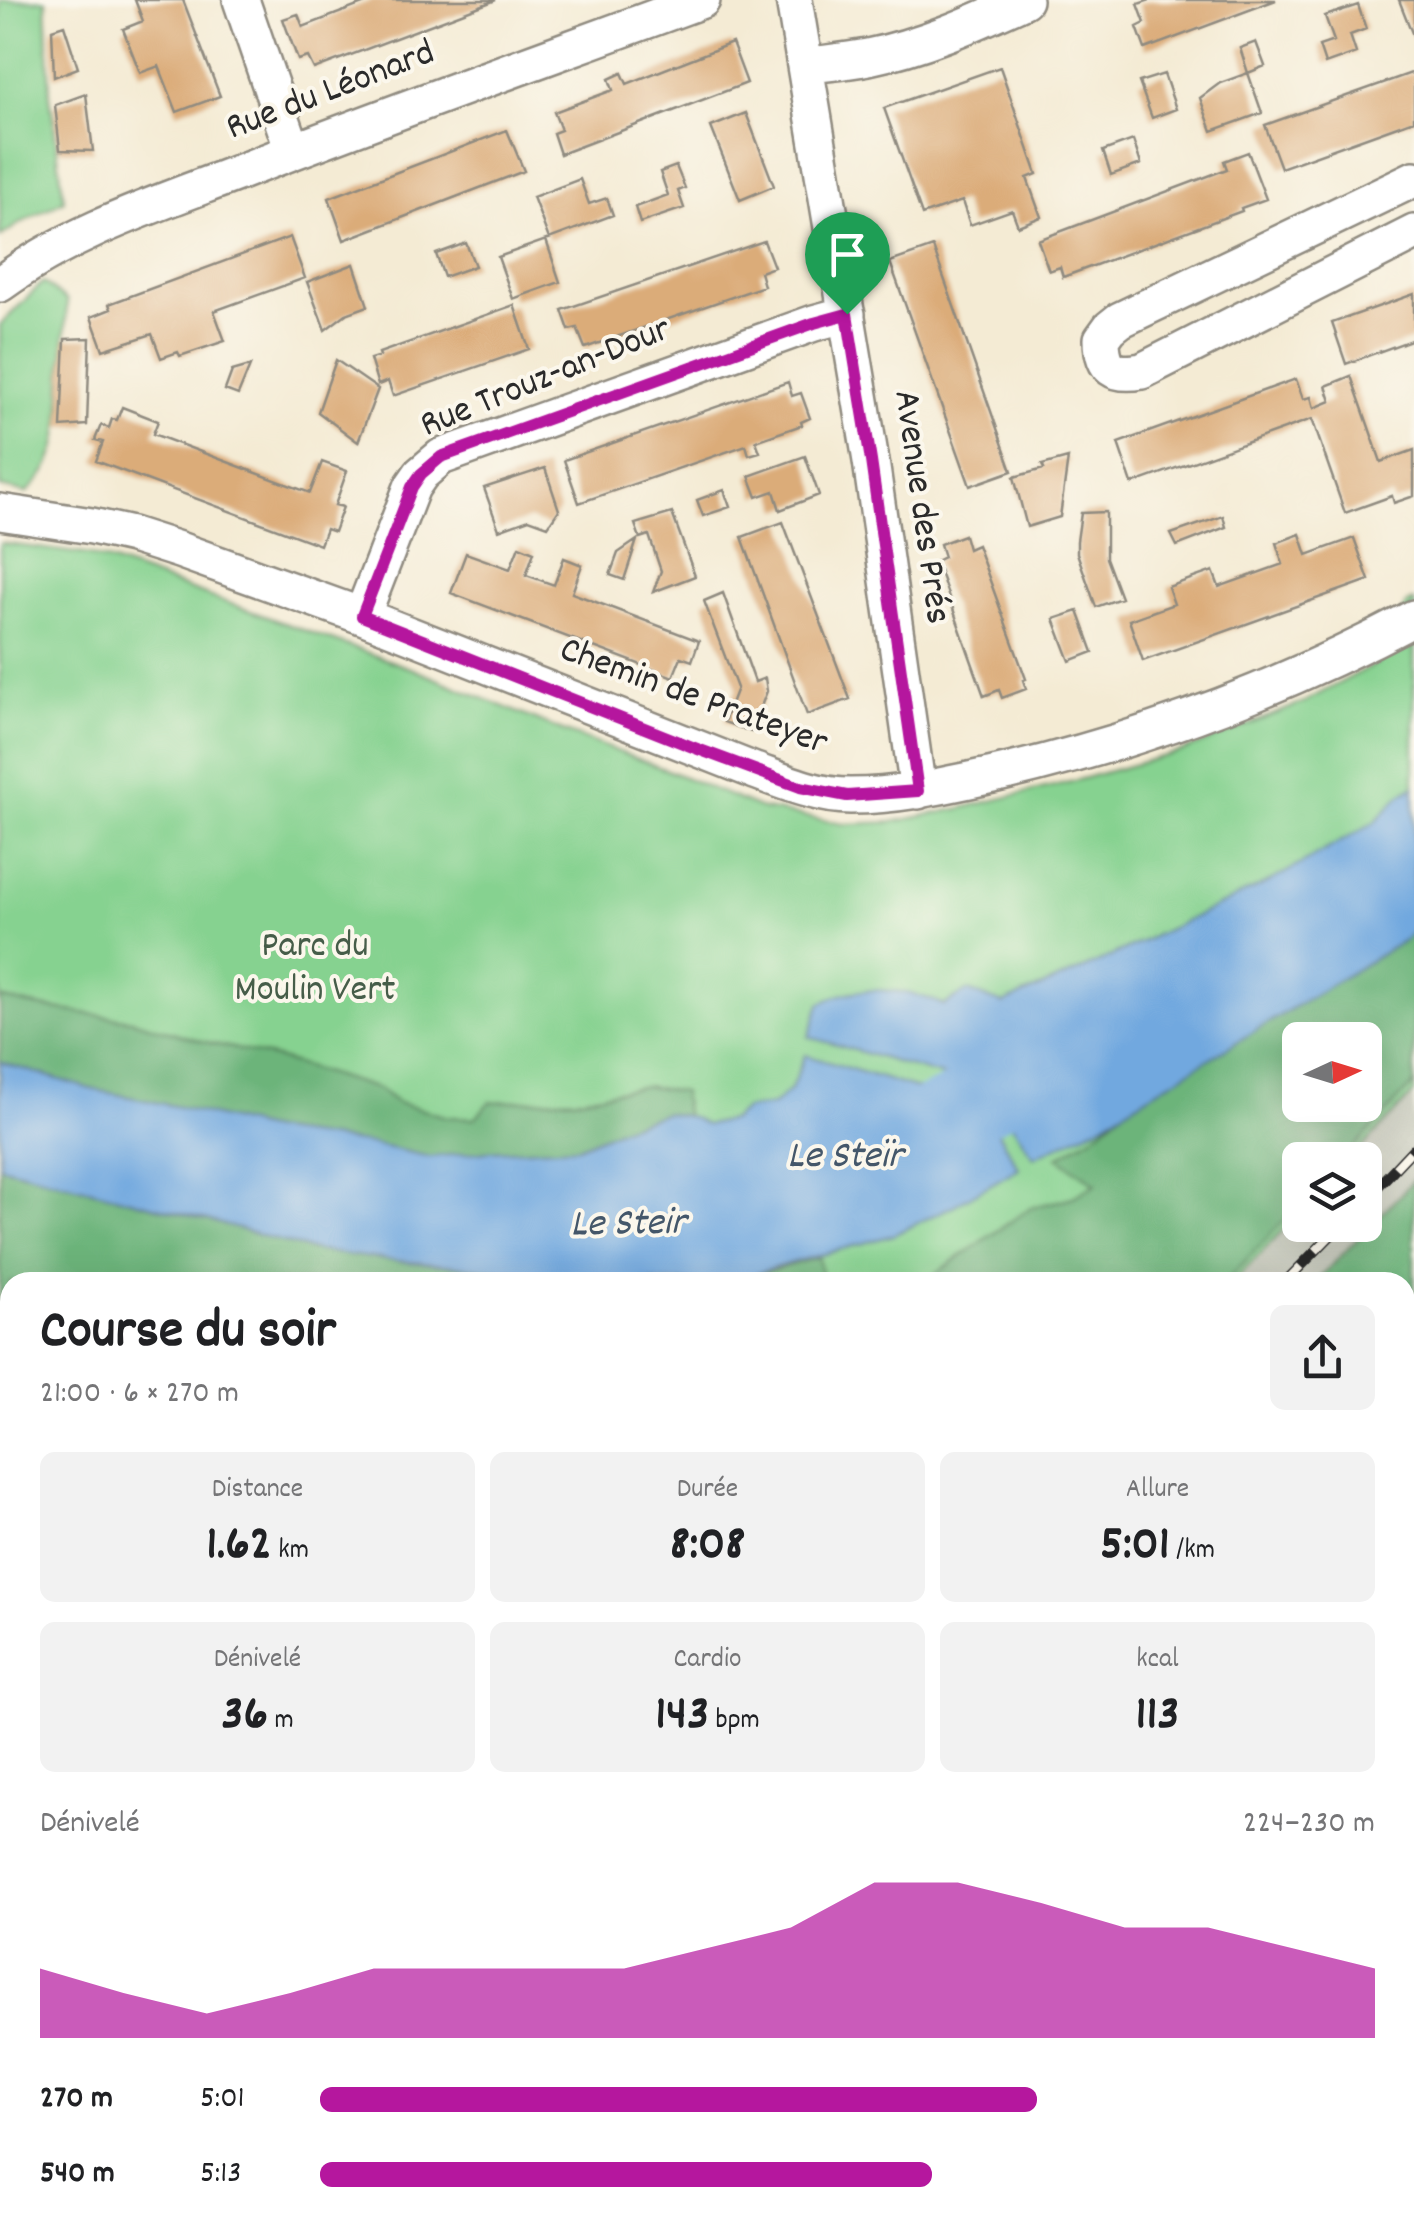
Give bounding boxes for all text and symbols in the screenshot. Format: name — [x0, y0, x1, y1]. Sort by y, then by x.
street label: Rue du Léonard — [219, 27, 443, 157]
pin — [805, 212, 890, 315]
icon: arrive — [820, 227, 875, 282]
street label: Rue Trouz-an-Dour — [413, 304, 679, 454]
street label: Avenue des Prés — [876, 386, 964, 628]
street label: Chemin de Prateyer — [551, 624, 835, 772]
park label: Parc du Moulin Vert — [235, 920, 395, 1019]
north arrow — [1282, 1022, 1382, 1122]
map controls — [1282, 1022, 1382, 1242]
water label: Le Steïr — [787, 1130, 907, 1187]
button: layers — [1282, 1142, 1382, 1242]
water label: Le Steir — [570, 1196, 690, 1256]
text: Course du soir — [40, 1295, 336, 1374]
button: share — [1270, 1305, 1375, 1410]
text: 21:00 · 6 × 270 m — [40, 1372, 239, 1418]
text: Distance — [212, 1471, 303, 1511]
text: Durée — [677, 1471, 738, 1511]
text: Allure — [1126, 1471, 1189, 1511]
text: 1.62 — [206, 1511, 272, 1583]
text: 8:08 — [670, 1511, 745, 1583]
text: 5:01 — [1100, 1511, 1170, 1583]
text: km — [272, 1532, 309, 1572]
text: /km — [1170, 1532, 1215, 1572]
text: Dénivelé — [214, 1641, 301, 1681]
text: Cardio — [673, 1641, 742, 1681]
text: kcal — [1136, 1641, 1179, 1681]
text: 36 — [221, 1681, 268, 1753]
text: 143 — [655, 1681, 709, 1753]
text: 113 — [1135, 1681, 1180, 1753]
text: m — [268, 1702, 294, 1742]
text: bpm — [709, 1702, 760, 1742]
text: Dénivelé — [40, 1802, 140, 1848]
text: 224–230 m — [1243, 1802, 1375, 1848]
text: 270 m — [40, 2077, 113, 2123]
text: 5:01 — [200, 2077, 245, 2123]
text: 540 m — [40, 2152, 115, 2198]
text: 5:13 — [200, 2152, 241, 2198]

